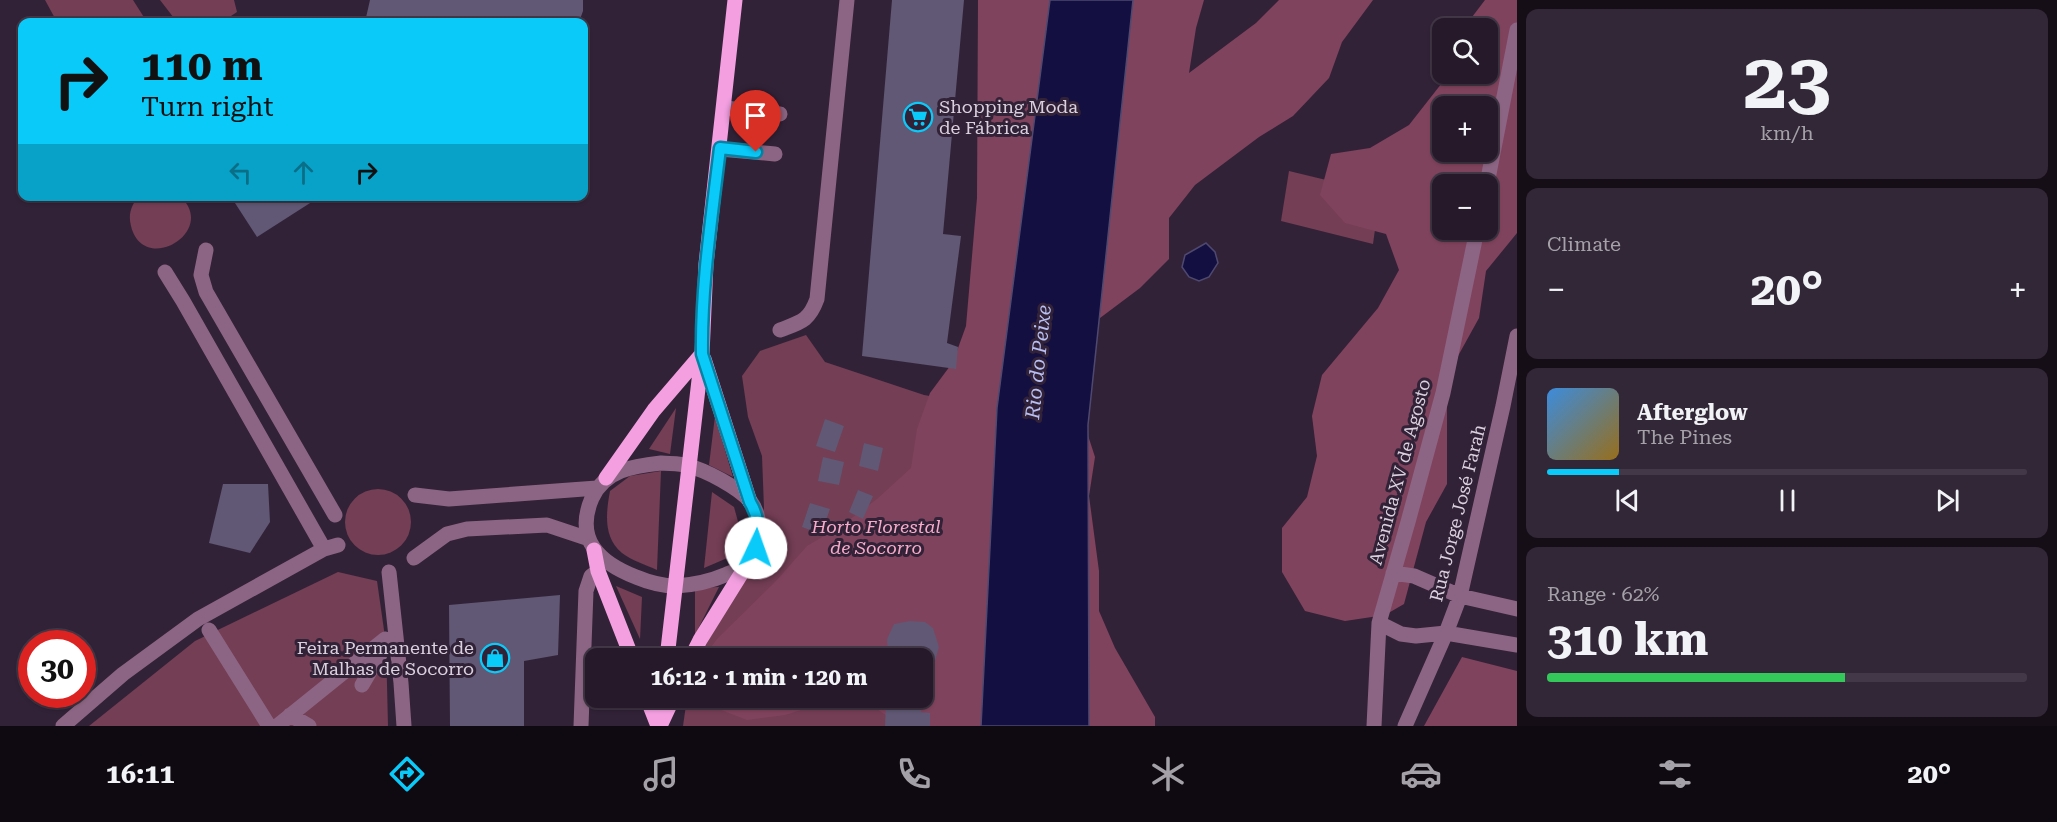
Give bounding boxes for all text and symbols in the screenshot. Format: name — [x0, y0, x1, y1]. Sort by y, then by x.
map controls — [1432, 18, 1498, 240]
button: search — [1432, 18, 1498, 84]
text: 23 — [1743, 36, 1831, 127]
text: 110 m — [141, 41, 263, 90]
icon: right — [42, 42, 120, 120]
pin — [730, 90, 781, 152]
text: Turn right — [141, 91, 274, 123]
place label: Shopping Moda de Fábrica — [939, 96, 1078, 138]
button: + — [1432, 96, 1498, 162]
icon: arrive — [739, 99, 772, 132]
supermarket icon: Shopping Moda de Fábrica — [902, 101, 934, 133]
text: km/h — [1760, 121, 1814, 145]
icon: left — [224, 156, 257, 189]
icon: ahead — [287, 156, 320, 189]
icon: right — [350, 156, 383, 189]
button: − — [1432, 174, 1498, 240]
text: Climate — [1547, 232, 1621, 256]
text: 20° — [1751, 263, 1823, 316]
text: − — [1547, 270, 1565, 309]
text: + — [2009, 270, 2027, 309]
water label: Rio do Peixe — [1020, 304, 1056, 421]
street label: Avenida XV de Agosto — [1365, 377, 1434, 567]
text: Afterglow — [1637, 400, 1748, 425]
street label: Rua Jorge José Farah — [1425, 422, 1490, 604]
text: The Pines — [1637, 425, 1732, 449]
icon: previous — [1611, 484, 1644, 517]
icon: pause — [1771, 484, 1804, 517]
icon: next — [1931, 484, 1964, 517]
position arrow — [724, 516, 788, 580]
park label: Horto Florestal de Socorro — [810, 516, 941, 558]
text: Range · 62% — [1547, 582, 1659, 606]
text: 310 km — [1547, 613, 1708, 666]
speed limit sign: 30 — [18, 630, 96, 708]
place label: Feira Permanente de Malhas de Socorro — [297, 637, 474, 679]
shop icon: Feira Permanente de Malhas de Socorro — [479, 642, 511, 674]
text: 16:12 · 1 min · 120 m — [650, 665, 868, 690]
icon: directions — [386, 753, 428, 795]
icon: music — [640, 753, 682, 795]
icon: phone — [893, 753, 935, 795]
icon: climate — [1147, 753, 1189, 795]
icon: car — [1400, 753, 1442, 795]
icon: filters — [1654, 753, 1696, 795]
text: 16:11 — [106, 758, 175, 790]
text: 20° — [1908, 758, 1951, 790]

